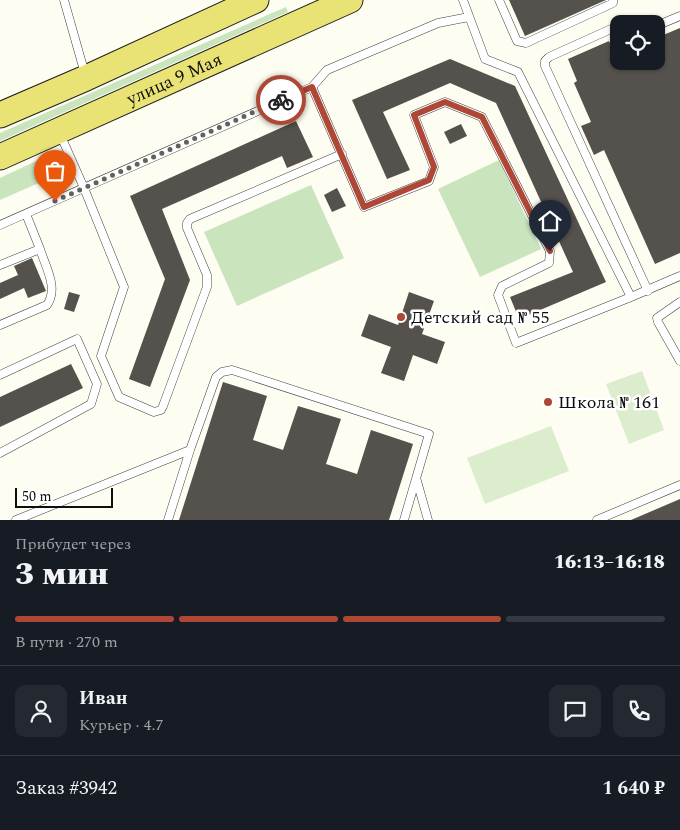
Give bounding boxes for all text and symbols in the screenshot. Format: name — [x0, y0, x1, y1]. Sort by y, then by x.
map controls — [610, 15, 665, 70]
button: locate — [610, 15, 665, 70]
street label: улица 9 Мая — [121, 46, 226, 112]
courier — [256, 75, 306, 125]
icon: bike — [267, 86, 295, 114]
pin — [34, 150, 76, 201]
icon: bag — [41, 157, 69, 185]
pin — [529, 200, 571, 251]
icon: home — [536, 207, 564, 235]
place label: Детский сад № 55 — [411, 304, 550, 331]
marker: Детский сад № 55 — [395, 311, 407, 323]
place label: Школа № 161 — [558, 389, 660, 416]
marker: Школа № 161 — [542, 396, 554, 408]
scale bar — [15, 485, 112, 508]
text: 50 m — [22, 486, 52, 507]
text: Прибудет через — [15, 532, 131, 556]
text: 16:13–16:18 — [554, 548, 665, 577]
text: 3 мин — [15, 550, 109, 599]
text: В пути · 270 m — [15, 630, 118, 654]
text: Иван — [79, 684, 128, 713]
button: person — [15, 685, 67, 737]
button: chat — [549, 685, 601, 737]
button: phone — [613, 685, 665, 737]
text: Курьер · 4.7 — [79, 713, 164, 737]
text: Заказ #3942 — [15, 774, 117, 803]
text: 1 640 ₽ — [602, 774, 665, 803]

